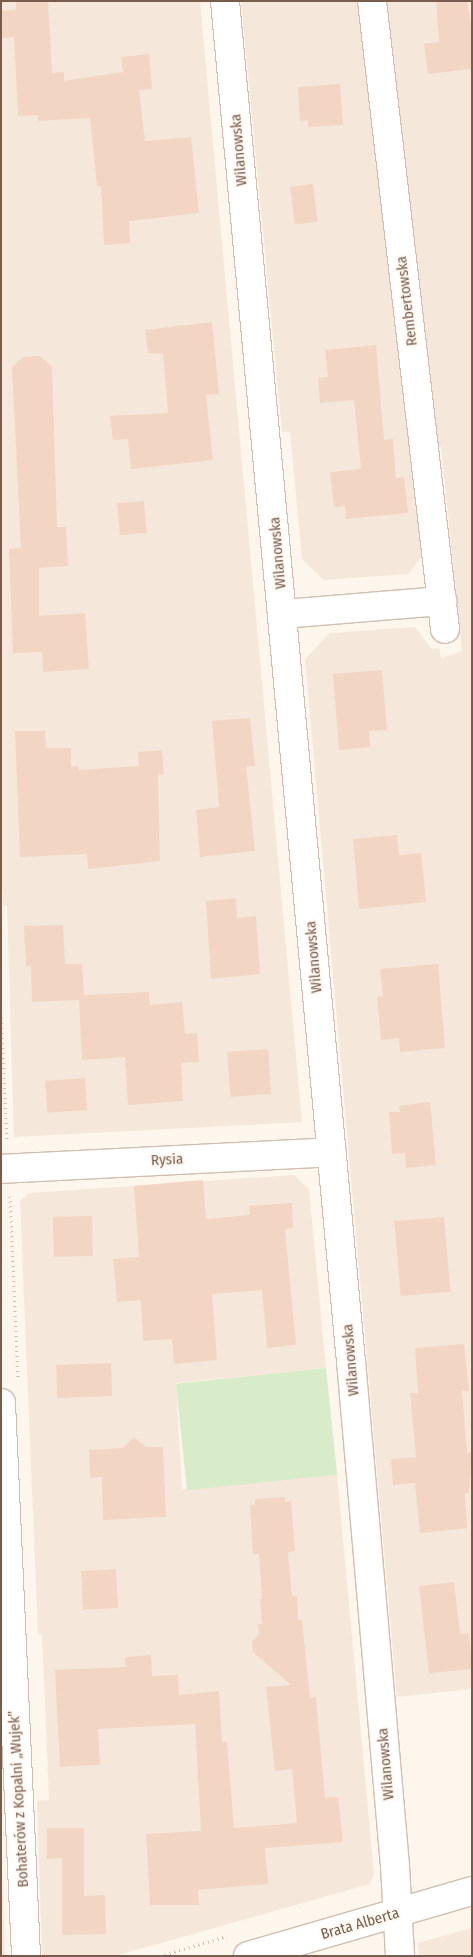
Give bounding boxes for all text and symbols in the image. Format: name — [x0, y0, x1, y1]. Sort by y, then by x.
street label: Wilanowska — [227, 113, 251, 187]
street label: Rembertowska — [393, 255, 421, 347]
street label: Wilanowska — [266, 516, 290, 590]
street label: Wilanowska — [302, 920, 326, 994]
street label: Rysia — [150, 1150, 184, 1170]
street label: Wilanowska — [339, 1323, 363, 1397]
street label: Bohaterów z Kopalni „Wujek” — [5, 1710, 33, 1888]
street label: Wilanowska — [374, 1727, 398, 1801]
street label: Brata Alberta — [319, 1904, 401, 1944]

